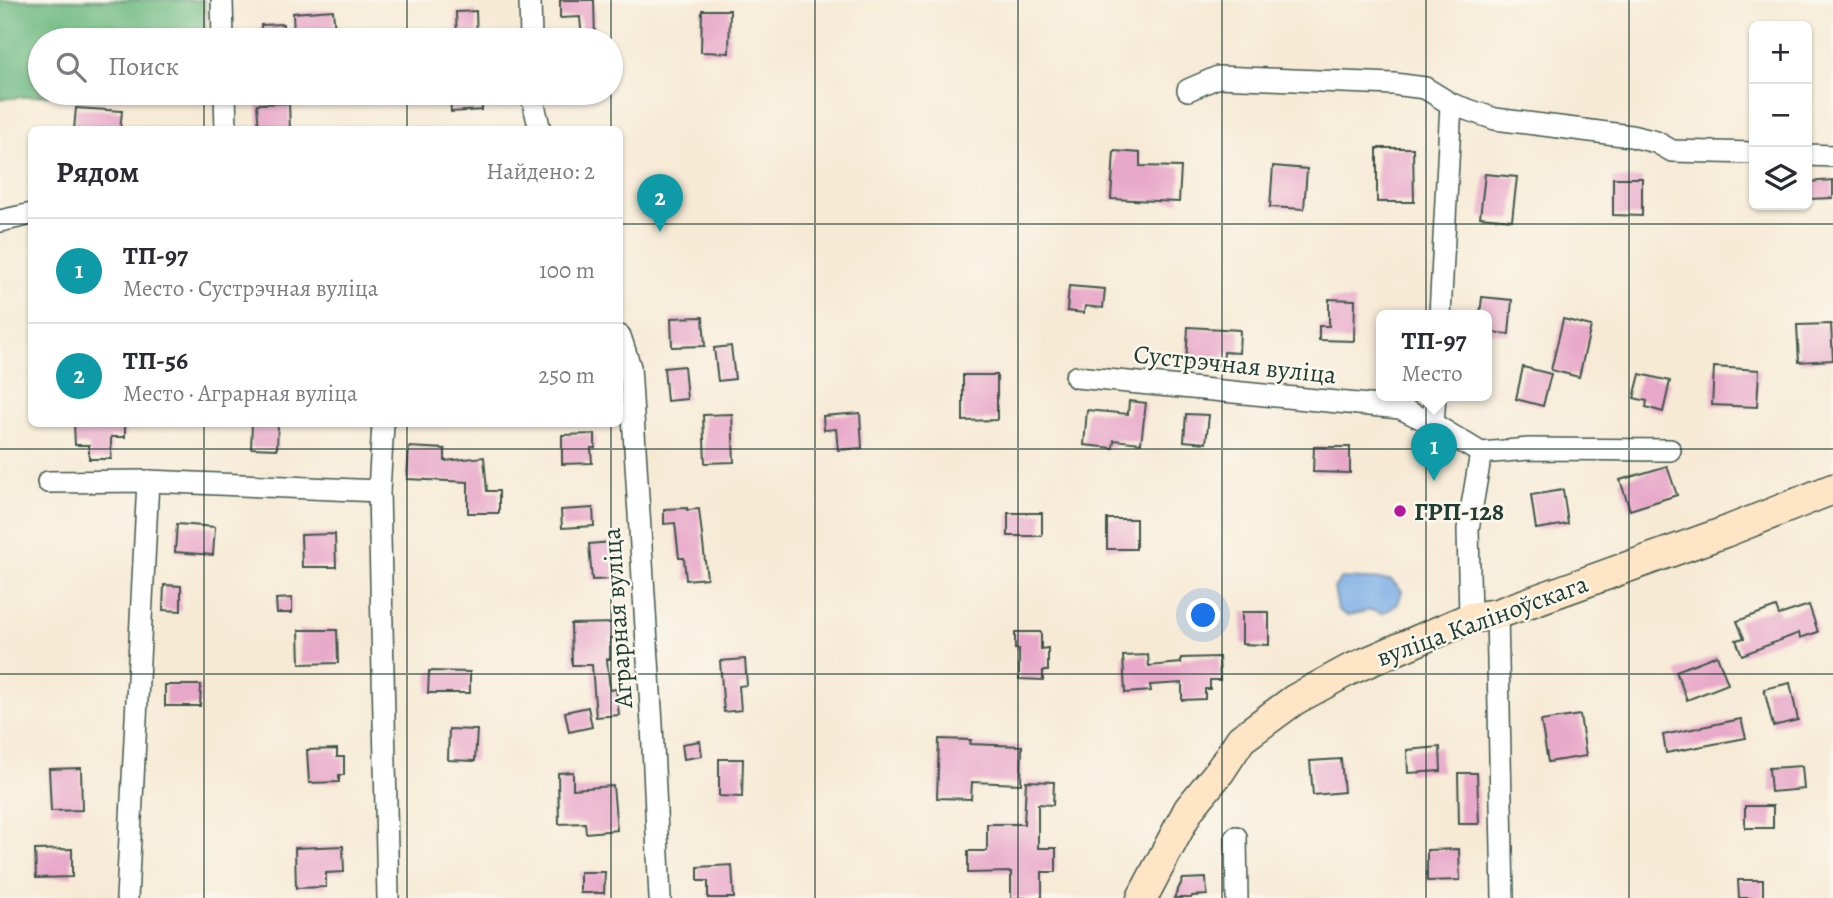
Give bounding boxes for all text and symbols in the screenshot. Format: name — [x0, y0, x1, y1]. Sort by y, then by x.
map controls — [1749, 21, 1812, 210]
button: + — [1749, 21, 1812, 84]
search box — [28, 28, 623, 105]
icon: search — [52, 48, 90, 86]
text: Поиск — [108, 49, 179, 84]
button: − — [1749, 84, 1812, 147]
button: layers — [1749, 147, 1812, 210]
text: Рядом — [56, 152, 139, 192]
text: Найдено: 2 — [486, 156, 595, 187]
pin: 2 — [637, 174, 683, 232]
text: ТП-97 — [123, 238, 188, 273]
text: 1 — [75, 255, 83, 286]
text: 100 m — [539, 255, 595, 286]
text: Место · Сустрэчная вуліца — [123, 273, 378, 304]
popup — [1376, 310, 1492, 401]
text: ТП-97 — [1401, 323, 1467, 358]
street label: Сустрэчная вуліца — [1132, 336, 1338, 393]
text: ТП-56 — [123, 343, 188, 378]
text: Место — [1401, 358, 1463, 389]
text: 2 — [73, 360, 85, 391]
text: 250 m — [538, 360, 595, 391]
text: Место · Аграрная вуліца — [123, 378, 358, 409]
pin: 1 — [1411, 423, 1457, 481]
place label: ГРП-128 — [1414, 494, 1504, 529]
marker: ГРП-128 — [1392, 503, 1408, 519]
street label: Аграрная вуліца — [594, 527, 641, 710]
street label: вуліца Каліноўскага — [1371, 566, 1593, 675]
your location — [1186, 598, 1220, 632]

